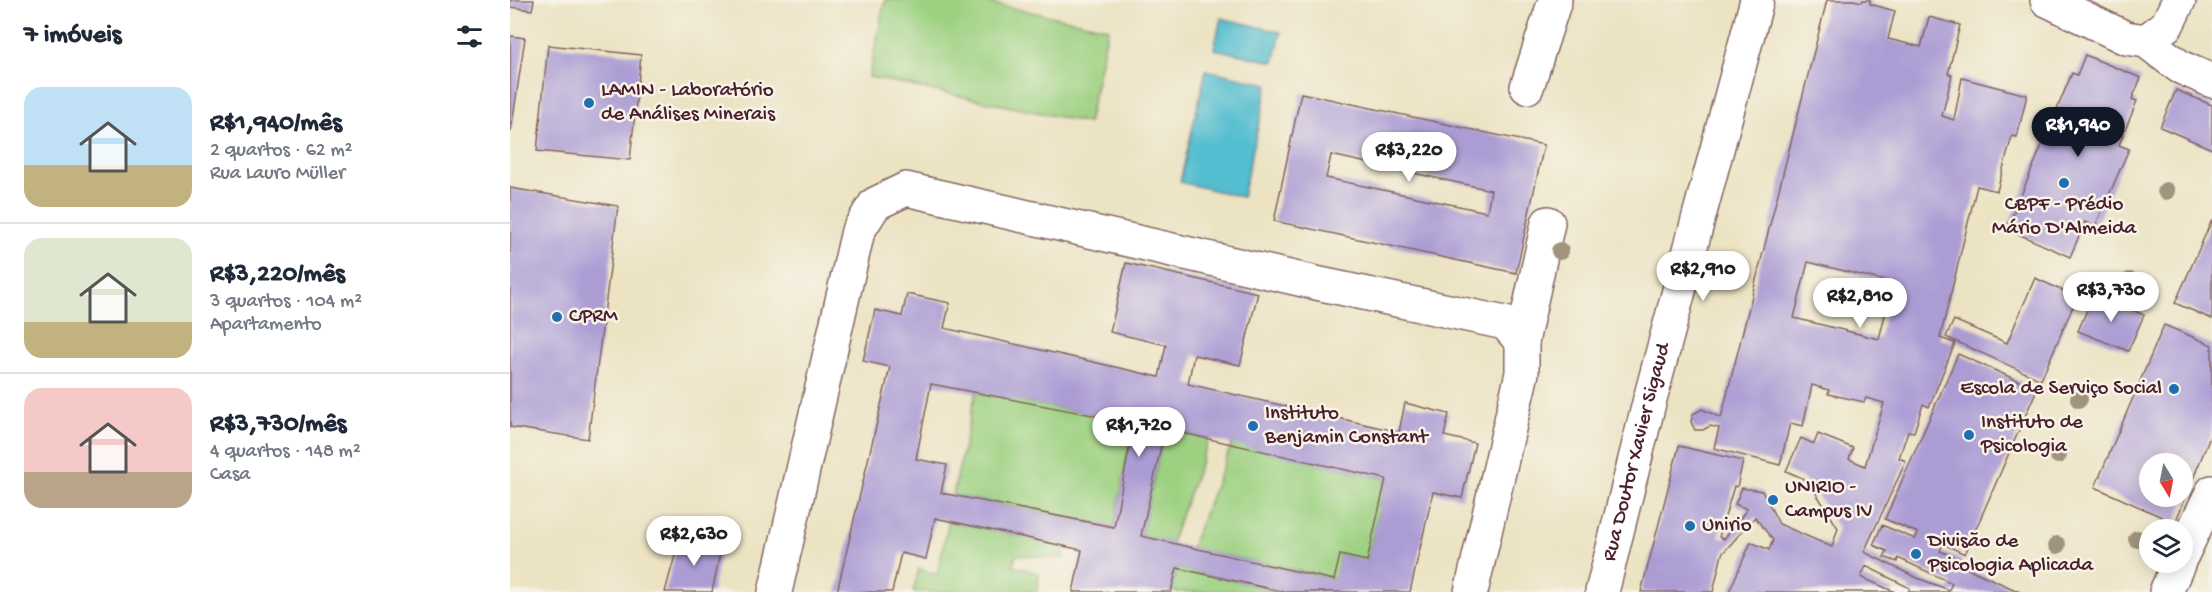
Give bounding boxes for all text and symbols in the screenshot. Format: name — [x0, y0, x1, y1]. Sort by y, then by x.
icon: filters — [453, 20, 486, 53]
text: 7 imóveis — [24, 21, 121, 52]
place label: LAMIN - Laboratório de Análises Minerais — [601, 79, 776, 128]
marker: LAMIN - Laboratório de Análises Minerais — [582, 96, 596, 110]
pin: R$1,940 — [2023, 107, 2133, 158]
text: R$1,940/mês — [210, 109, 342, 140]
icon: home — [72, 111, 144, 183]
text: R$1,940 — [2046, 115, 2110, 138]
pin: R$3,220 — [1354, 132, 1464, 183]
text: 2 quartos · 62 m² — [210, 140, 353, 163]
text: R$3,220 — [1375, 140, 1443, 163]
text: Rua Lauro Müller — [210, 163, 345, 186]
marker: CBPF - Prédio Mário D'Almeida — [2057, 176, 2071, 190]
place label: CBPF - Prédio Mário D'Almeida — [1992, 193, 2138, 242]
pin: R$2,910 — [1648, 251, 1758, 302]
text: R$2,910 — [1671, 259, 1736, 282]
text: R$3,220/mês — [210, 260, 345, 291]
icon: home — [72, 262, 144, 334]
pin: R$3,730 — [2056, 272, 2166, 323]
pin: R$2,810 — [1805, 278, 1915, 329]
text: R$3,730 — [2077, 280, 2145, 303]
text: R$2,810 — [1827, 286, 1893, 309]
text: 3 quartos · 104 m² — [210, 291, 362, 314]
place label: CPRM — [569, 305, 618, 330]
marker: CPRM — [550, 310, 564, 324]
text: Apartamento — [210, 314, 322, 337]
street label: Rua Doutor Xavier Sigaud — [1598, 339, 1677, 564]
place label: Escola de Serviço Social — [1960, 377, 2162, 402]
marker: Escola de Serviço Social — [2167, 382, 2181, 396]
place label: Instituto Benjamin Constant — [1264, 402, 1430, 451]
pin: R$1,720 — [1084, 407, 1194, 458]
text: R$3,730/mês — [210, 410, 346, 441]
place label: Instituto de Psicologia — [1980, 411, 2084, 460]
icon: home — [72, 412, 144, 484]
text: R$1,720 — [1106, 415, 1172, 438]
marker: Instituto Benjamin Constant — [1246, 419, 1260, 433]
marker: Instituto de Psicologia — [1962, 428, 1976, 442]
text: 4 quartos · 148 m² — [210, 441, 361, 464]
north arrow — [2139, 453, 2193, 507]
map controls — [2139, 453, 2193, 573]
text: Casa — [210, 464, 250, 487]
place label: UNIRIO - Campus IV — [1785, 476, 1873, 525]
marker: UNIRIO - Campus IV — [1766, 493, 1780, 507]
place label: Unirio — [1702, 514, 1752, 539]
pin: R$2,630 — [639, 516, 749, 567]
marker: Unirio — [1683, 519, 1697, 533]
button: layers — [2139, 519, 2193, 573]
text: R$2,630 — [660, 524, 728, 547]
place label: Divisão de Psicologia Aplicada — [1926, 530, 2095, 579]
marker: Divisão de Psicologia Aplicada — [1909, 547, 1923, 561]

